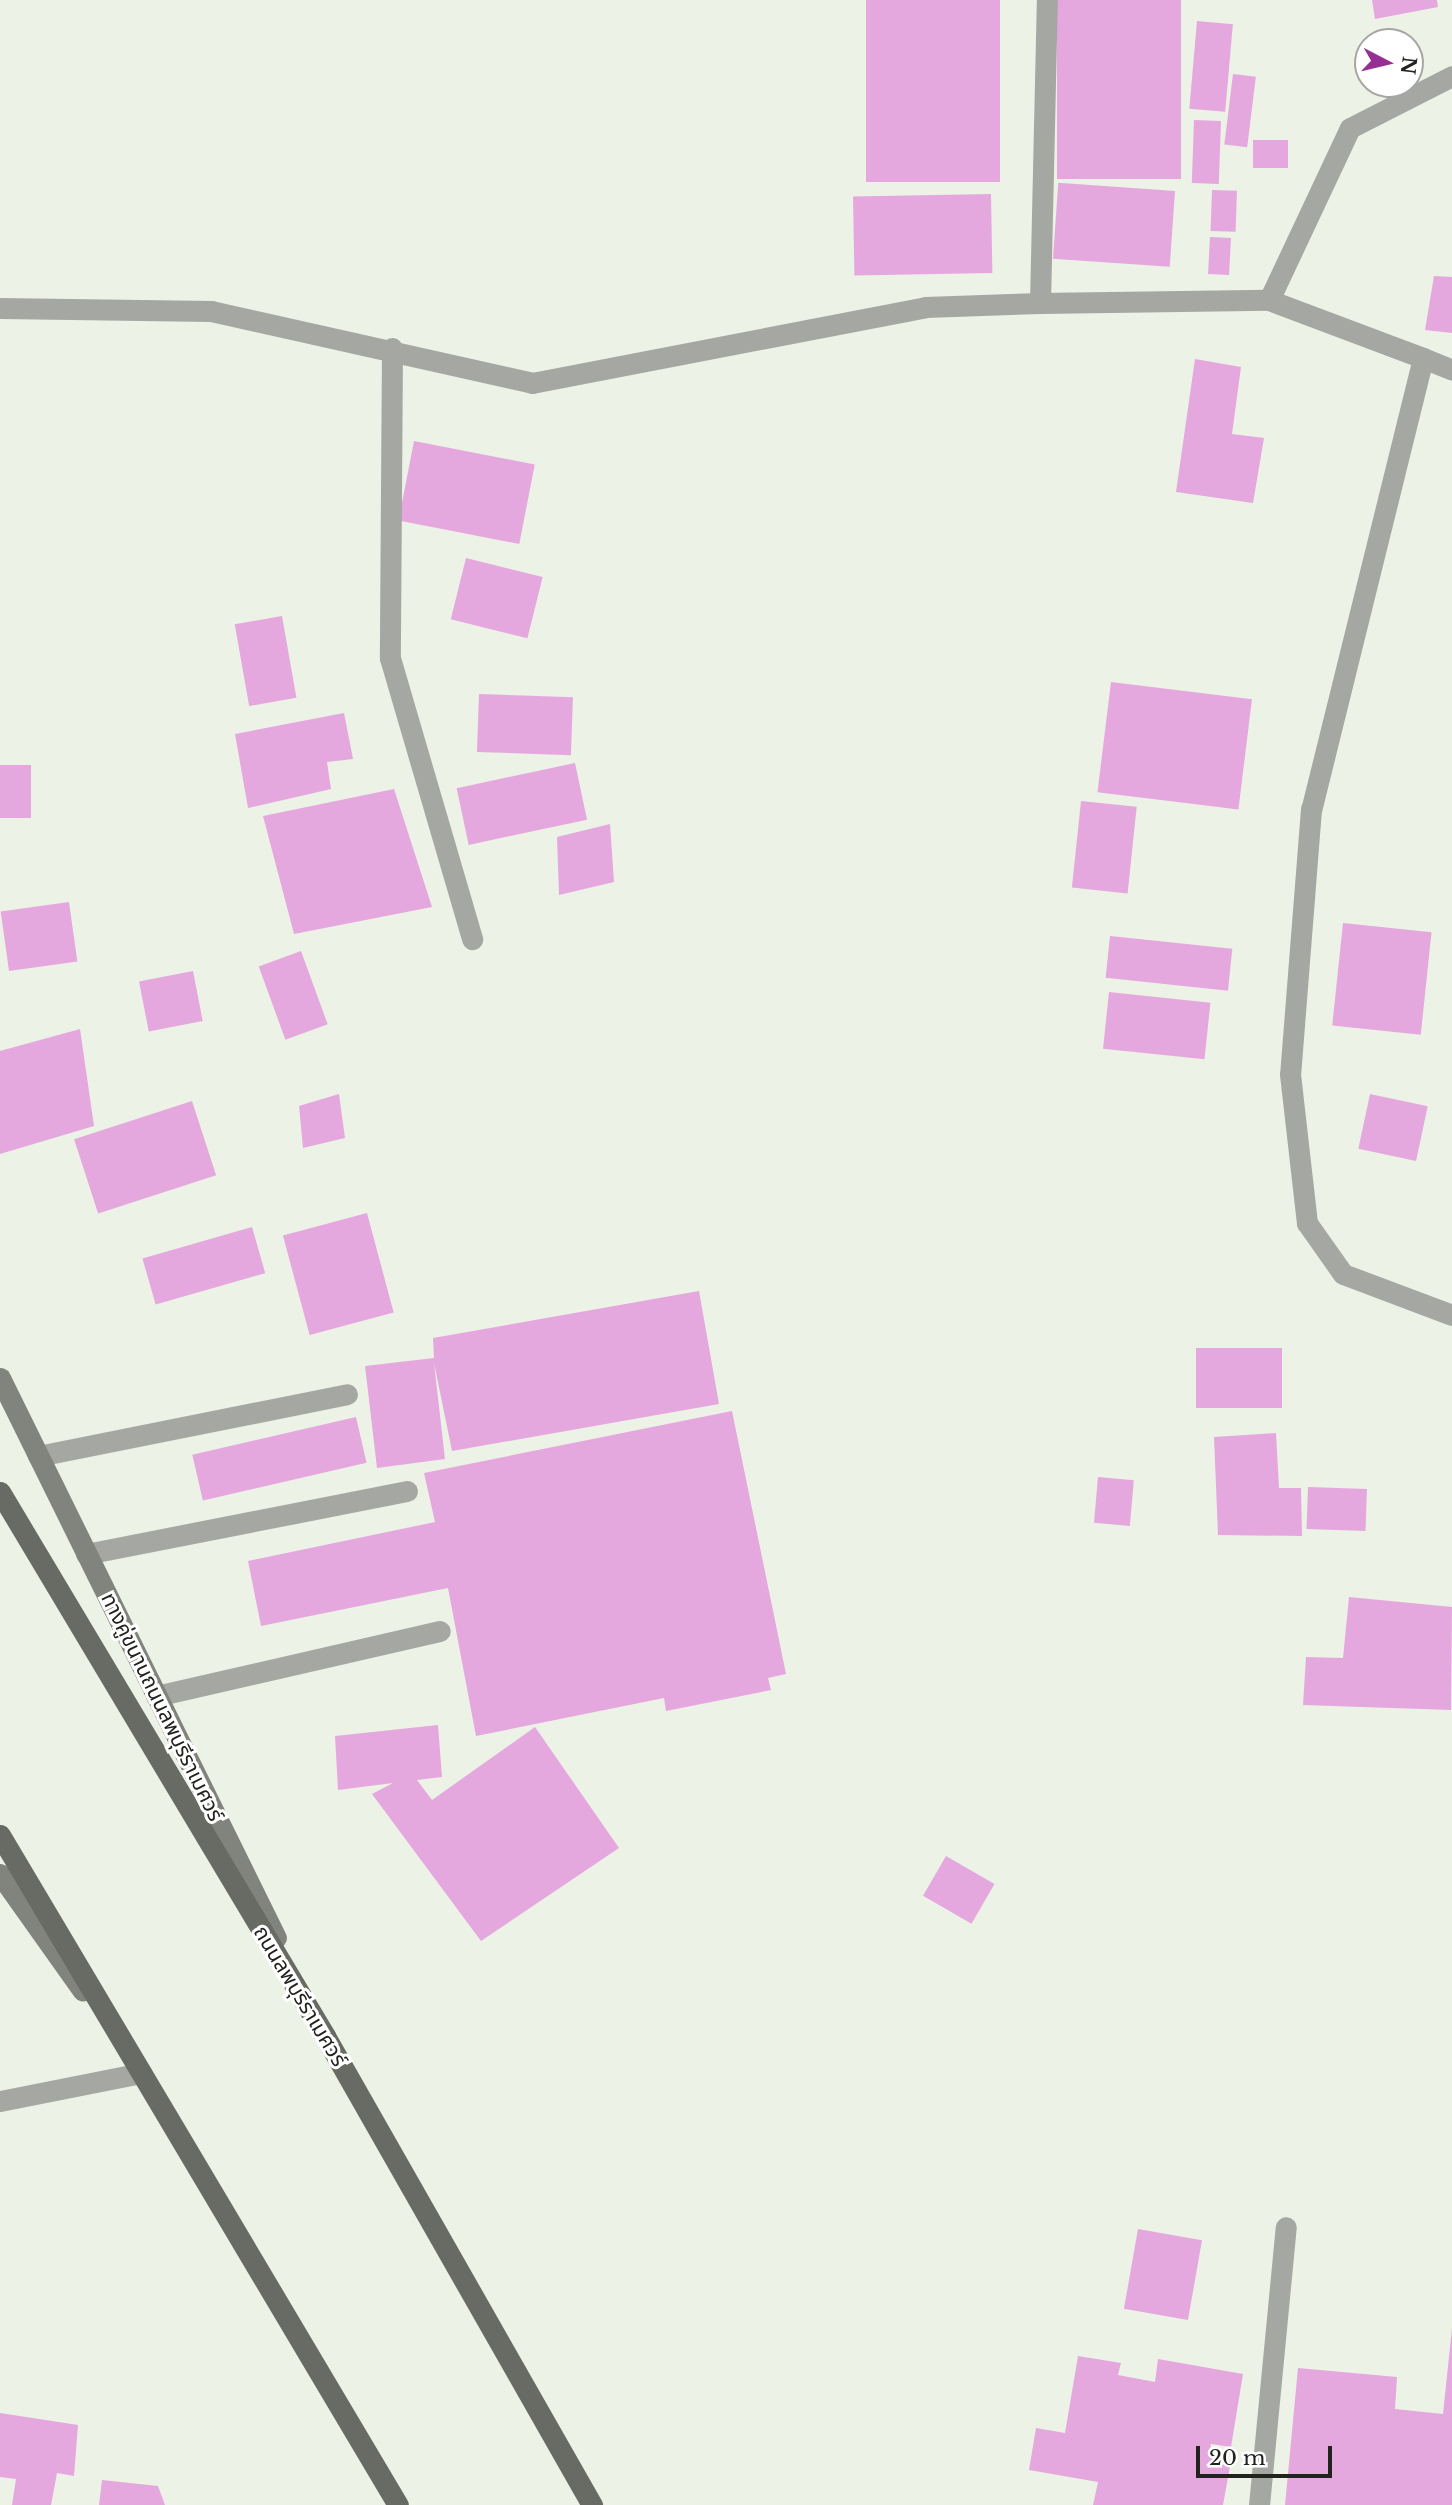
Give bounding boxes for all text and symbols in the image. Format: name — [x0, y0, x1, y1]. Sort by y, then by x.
north arrow — [1354, 28, 1424, 98]
text: N — [1396, 55, 1421, 76]
street label: ทางคู่ขนานถนนลพบุรีราเมศวร์ — [96, 1589, 228, 1825]
street label: ถนนลพบุรีราเมศวร์ — [248, 1921, 352, 2071]
scale bar — [1200, 2432, 1336, 2476]
text: 20 m — [1209, 2445, 1266, 2471]

